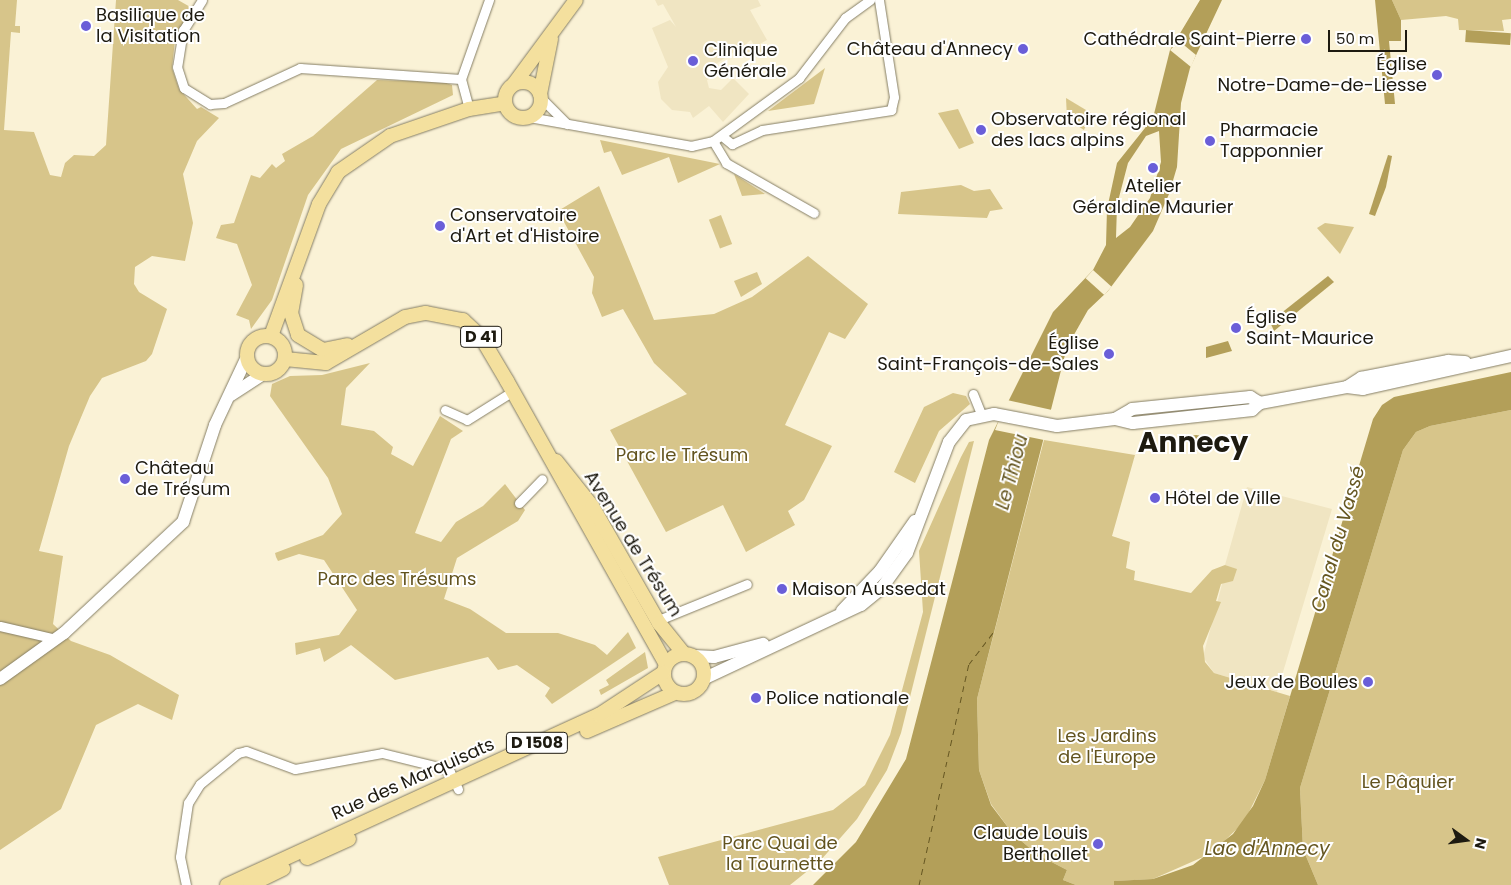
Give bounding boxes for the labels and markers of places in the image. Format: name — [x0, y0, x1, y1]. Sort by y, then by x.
place label: Basilique de la Visitation — [96, 5, 205, 48]
marker: Basilique de la Visitation — [80, 20, 92, 32]
place label: Cathédrale Saint-Pierre — [1084, 28, 1296, 50]
marker: Cathédrale Saint-Pierre — [1300, 33, 1312, 45]
place label: Château d'Annecy — [847, 38, 1013, 60]
place label: Clinique Générale — [704, 40, 786, 82]
marker: Château d'Annecy — [1017, 43, 1029, 55]
marker: Clinique Générale — [686, 54, 700, 68]
place label: Église Notre-Dame-de-Liesse — [1217, 54, 1427, 96]
marker: Église Notre-Dame-de-Liesse — [1431, 69, 1443, 81]
place label: Observatoire régional des lacs alpins — [991, 109, 1186, 152]
place label: Pharmacie Tapponnier — [1220, 120, 1323, 162]
marker: Observatoire régional des lacs alpins — [975, 124, 987, 136]
marker: Pharmacie Tapponnier — [1204, 135, 1216, 147]
marker: Atelier Géraldine Maurier — [1147, 162, 1159, 174]
place label: Atelier Géraldine Maurier — [1073, 176, 1233, 218]
place label: Conservatoire d'Art et d'Histoire — [450, 205, 599, 248]
marker: Conservatoire d'Art et d'Histoire — [434, 220, 446, 232]
place label: Église Saint-Maurice — [1246, 307, 1374, 350]
marker: Église Saint-Maurice — [1230, 322, 1242, 334]
place label: Église Saint-François-de-Sales — [877, 333, 1099, 376]
marker: Église Saint-François-de-Sales — [1103, 348, 1115, 360]
place label: Château de Trésum — [135, 458, 230, 500]
marker: Château de Trésum — [119, 473, 131, 485]
place label: Hôtel de Ville — [1165, 487, 1281, 509]
marker: Hôtel de Ville — [1149, 492, 1161, 504]
place label: Maison Aussedat — [792, 578, 946, 600]
marker: Maison Aussedat — [776, 583, 788, 595]
place label: Jeux de Boules — [1225, 671, 1358, 693]
marker: Jeux de Boules — [1362, 676, 1374, 688]
place label: Police nationale — [766, 687, 909, 709]
marker: Police nationale — [750, 692, 762, 704]
place label: Claude Louis Berthollet — [973, 823, 1088, 866]
marker: Claude Louis Berthollet — [1092, 838, 1104, 850]

